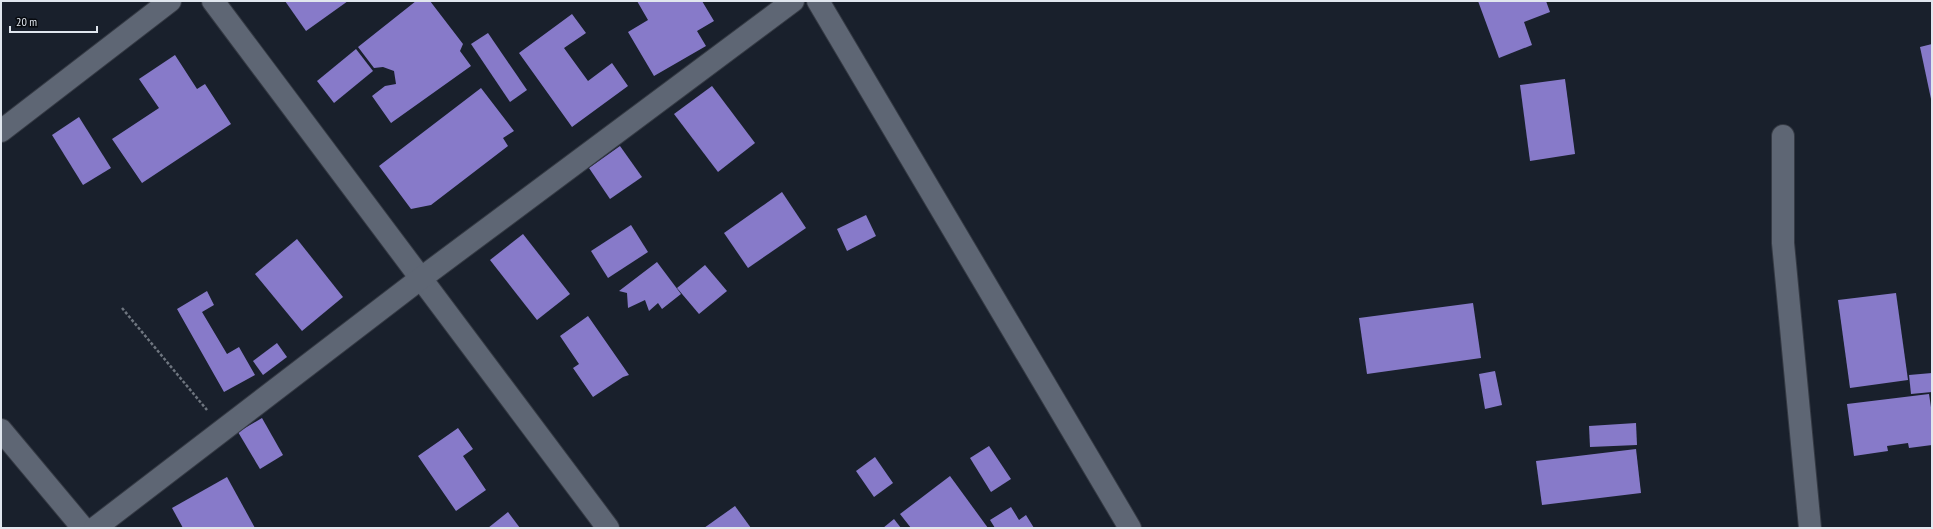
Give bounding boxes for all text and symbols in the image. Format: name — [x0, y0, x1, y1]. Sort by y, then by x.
scale bar — [10, 8, 97, 34]
text: 20 m — [16, 14, 37, 29]

